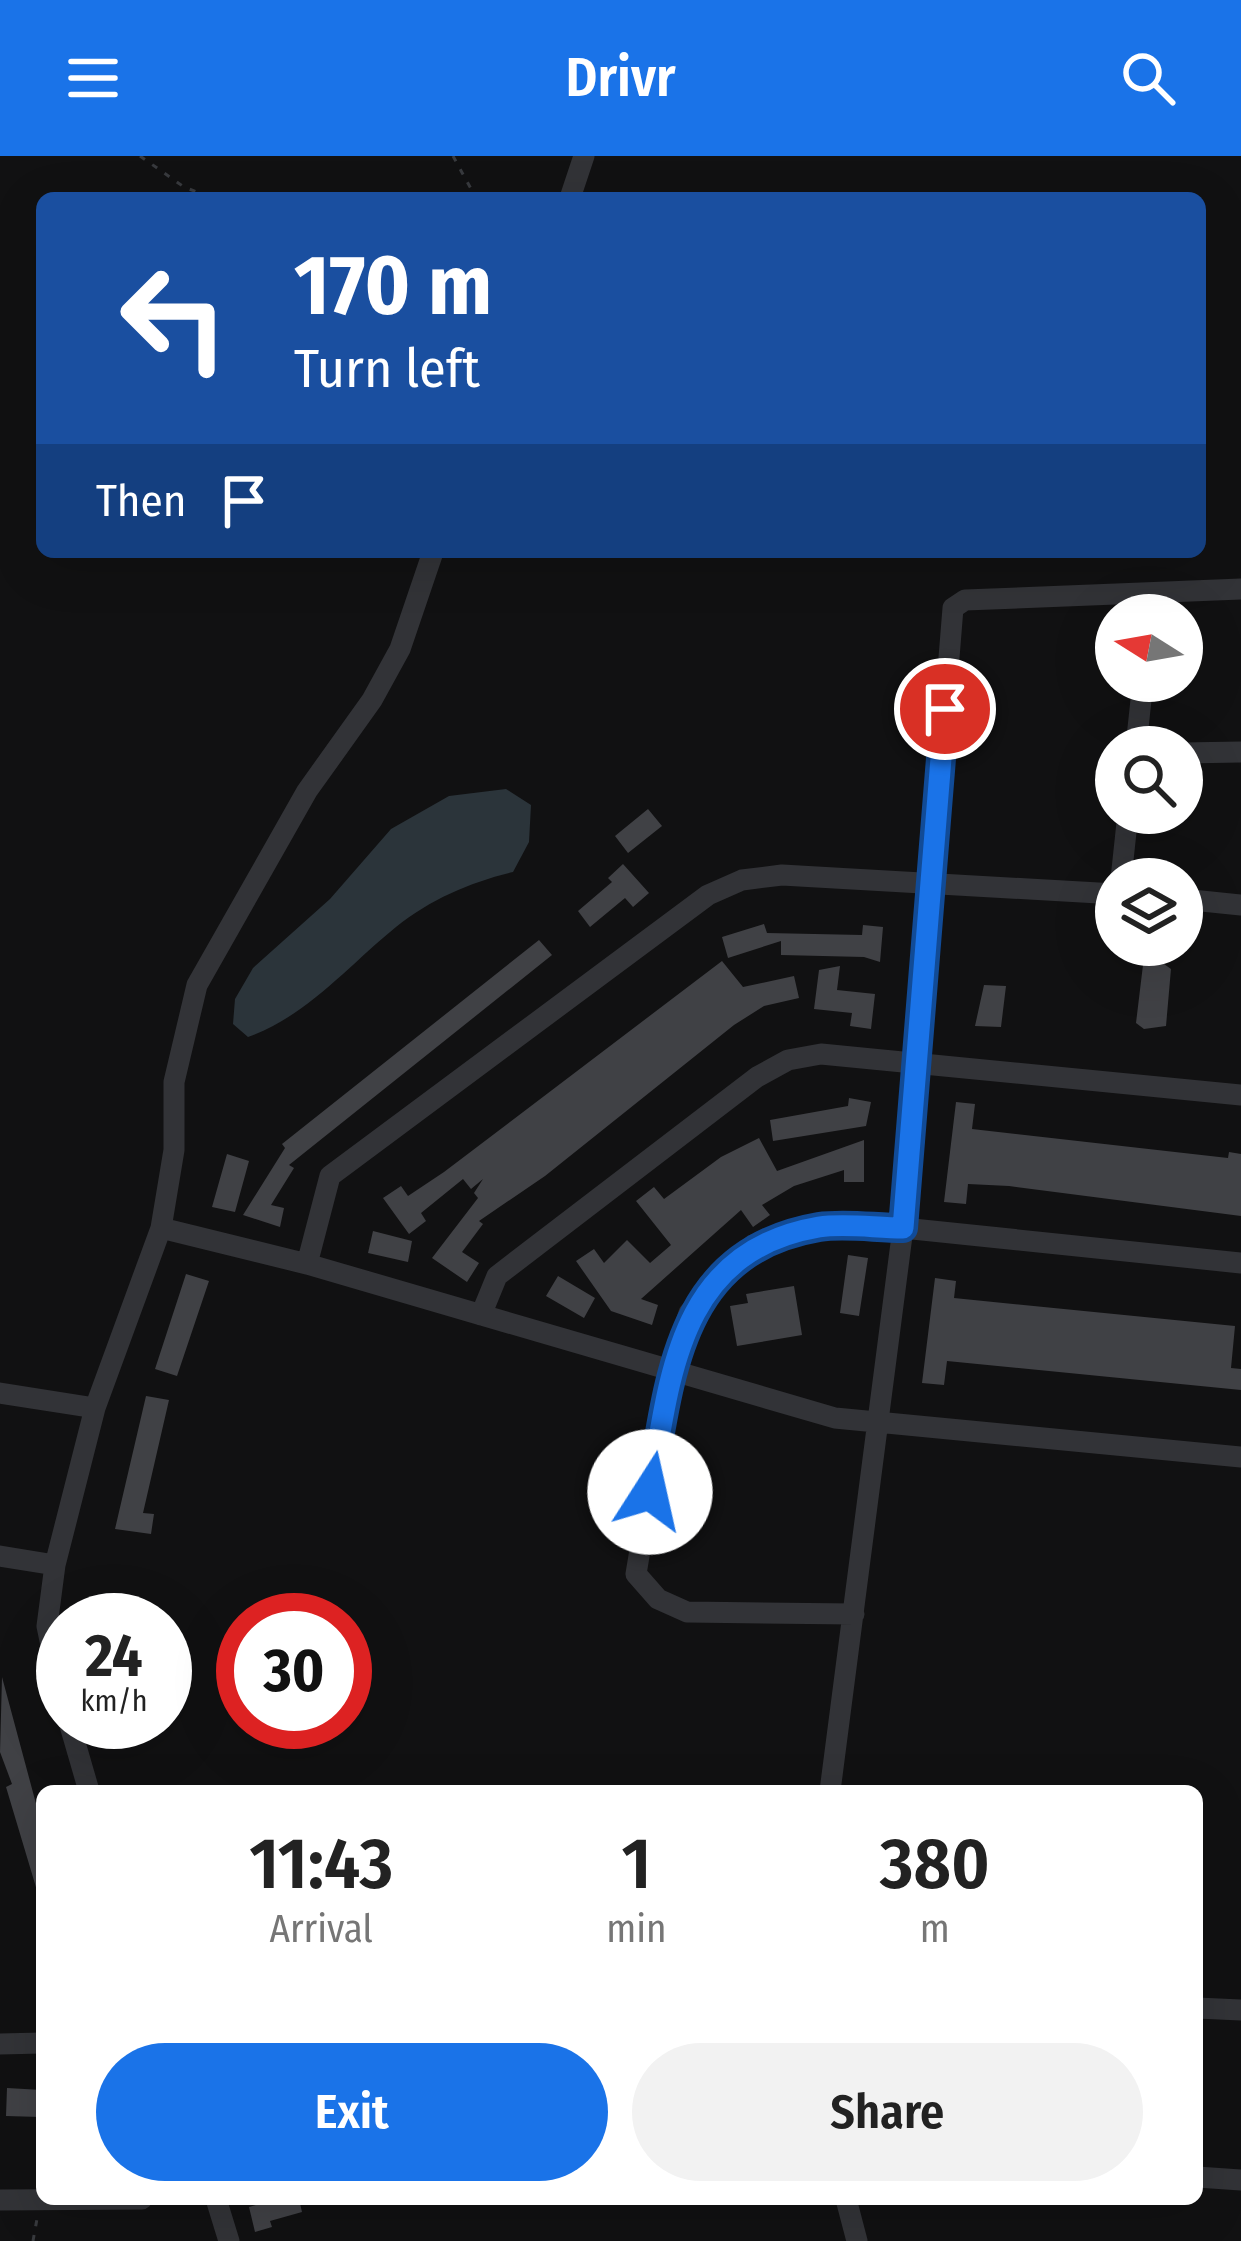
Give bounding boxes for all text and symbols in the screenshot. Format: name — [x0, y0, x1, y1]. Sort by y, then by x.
icon: menu — [60, 45, 126, 111]
icon: search — [1115, 45, 1181, 111]
text: Drivr — [565, 46, 676, 110]
text: 170 m — [294, 235, 492, 336]
icon: left — [96, 240, 252, 396]
text: Turn left — [294, 337, 480, 401]
icon: arrive — [211, 468, 277, 534]
text: Then — [96, 474, 187, 528]
north arrow — [1095, 594, 1203, 702]
map controls — [1095, 594, 1203, 966]
pin — [894, 658, 996, 760]
icon: arrive — [912, 676, 978, 742]
button: search — [1095, 726, 1203, 834]
button: layers — [1095, 858, 1203, 966]
position arrow — [587, 1429, 713, 1555]
speed limit sign: 30 — [216, 1593, 372, 1749]
text: 24 — [85, 1620, 143, 1692]
text: km/h — [81, 1683, 147, 1719]
text: 11:43 — [249, 1821, 393, 1907]
text: 1 — [621, 1821, 651, 1907]
text: 380 — [880, 1821, 990, 1907]
text: Arrival — [269, 1906, 373, 1952]
text: min — [606, 1906, 667, 1952]
text: m — [920, 1906, 950, 1952]
button: Exit — [96, 2043, 608, 2181]
button: Share — [632, 2043, 1143, 2181]

